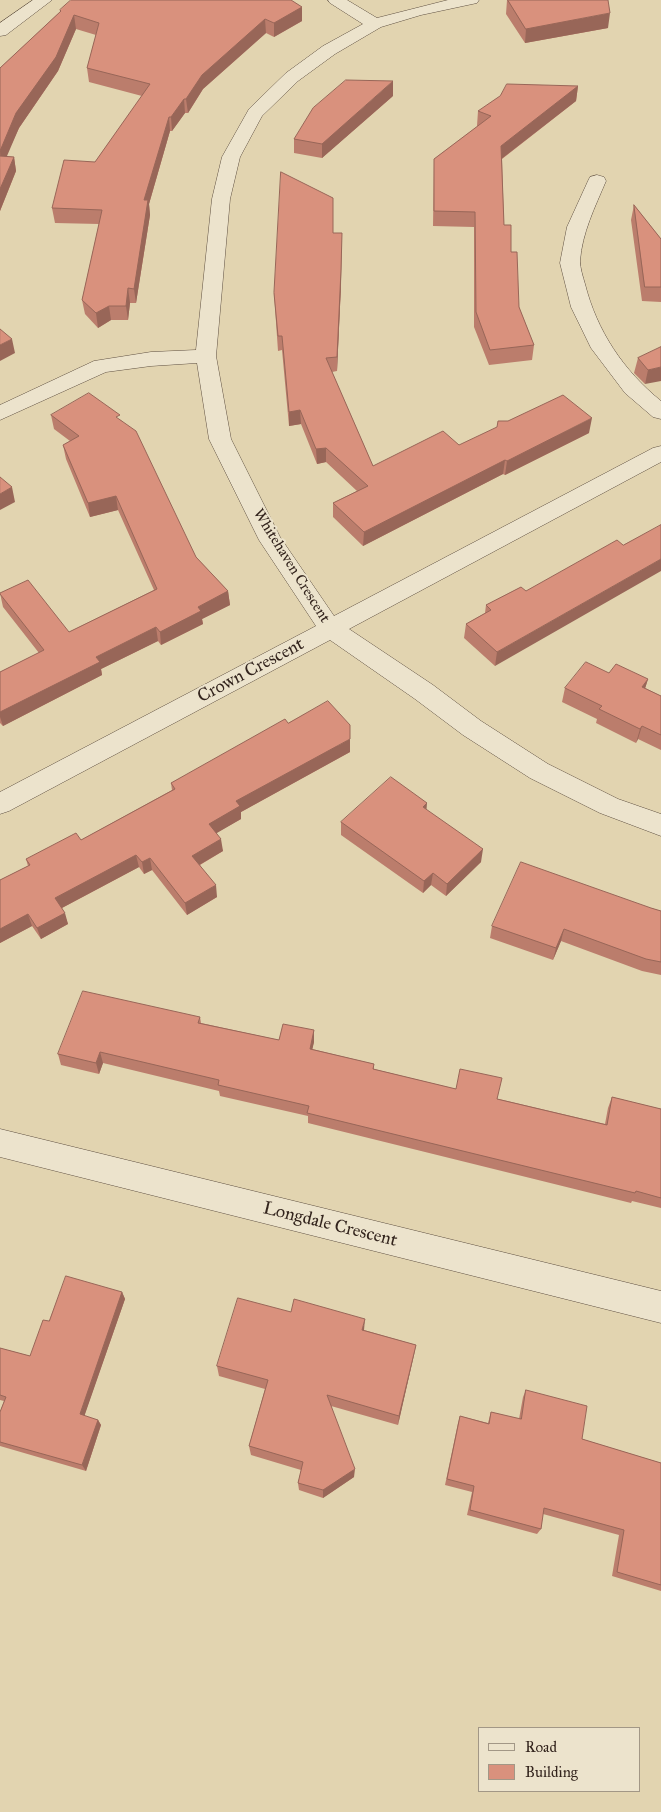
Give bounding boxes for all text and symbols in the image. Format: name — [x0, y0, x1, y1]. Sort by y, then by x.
street label: Whitehaven Crescent — [249, 506, 333, 626]
street label: Crown Crescent — [194, 634, 308, 708]
street label: Longdale Crescent — [261, 1198, 399, 1252]
legend — [478, 1727, 641, 1792]
text: Road — [525, 1738, 557, 1756]
text: Building — [525, 1763, 578, 1781]

